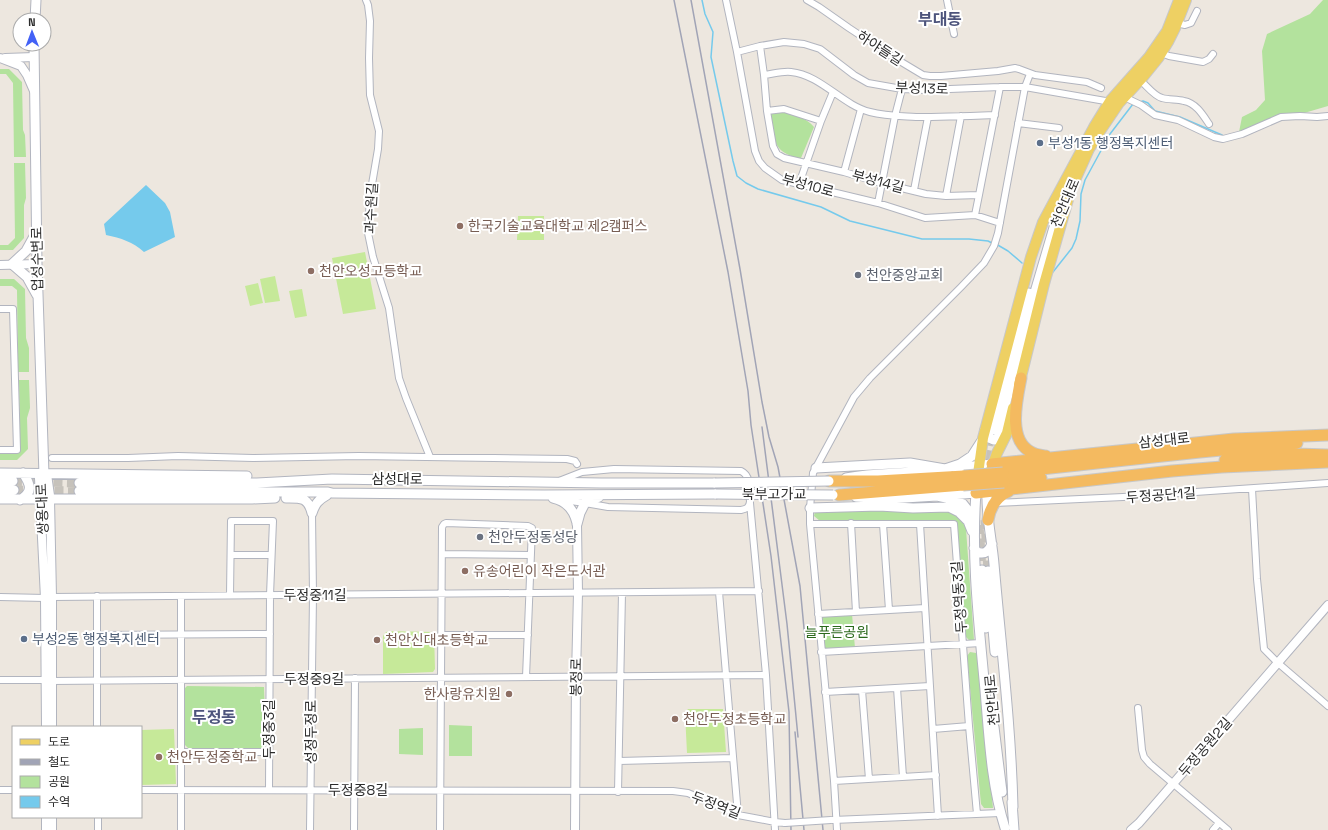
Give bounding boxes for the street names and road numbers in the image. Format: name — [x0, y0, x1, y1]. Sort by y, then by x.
street label: 하야들길 — [853, 26, 907, 70]
street label: 부성13로 — [895, 78, 949, 98]
street label: 부성14길 — [850, 165, 906, 197]
street label: 부성10로 — [780, 169, 836, 201]
street label: 천안대로 — [1047, 176, 1083, 230]
street label: 과수원길 — [361, 182, 381, 234]
street label: 업성수변로 — [27, 227, 47, 291]
street label: 삼성대로 — [1137, 428, 1191, 452]
street label: 삼성대로 — [371, 470, 423, 488]
street label: 쌍용대로 — [32, 483, 52, 535]
street label: 두정공단1길 — [1125, 484, 1197, 506]
street label: 북부고가교 — [742, 485, 806, 503]
street label: 두정역동3길 — [947, 560, 971, 634]
street label: 두정중11길 — [283, 586, 347, 604]
street label: 봉정로 — [567, 657, 585, 696]
street label: 두정중9길 — [284, 670, 344, 688]
street label: 천안대로 — [981, 673, 1003, 726]
street label: 두정중3길 — [260, 699, 278, 759]
street label: 성정두정로 — [302, 700, 320, 764]
street label: 두정공원2길 — [1174, 714, 1236, 780]
street label: 두정중8길 — [328, 781, 388, 799]
street label: 두정역길 — [689, 787, 743, 823]

